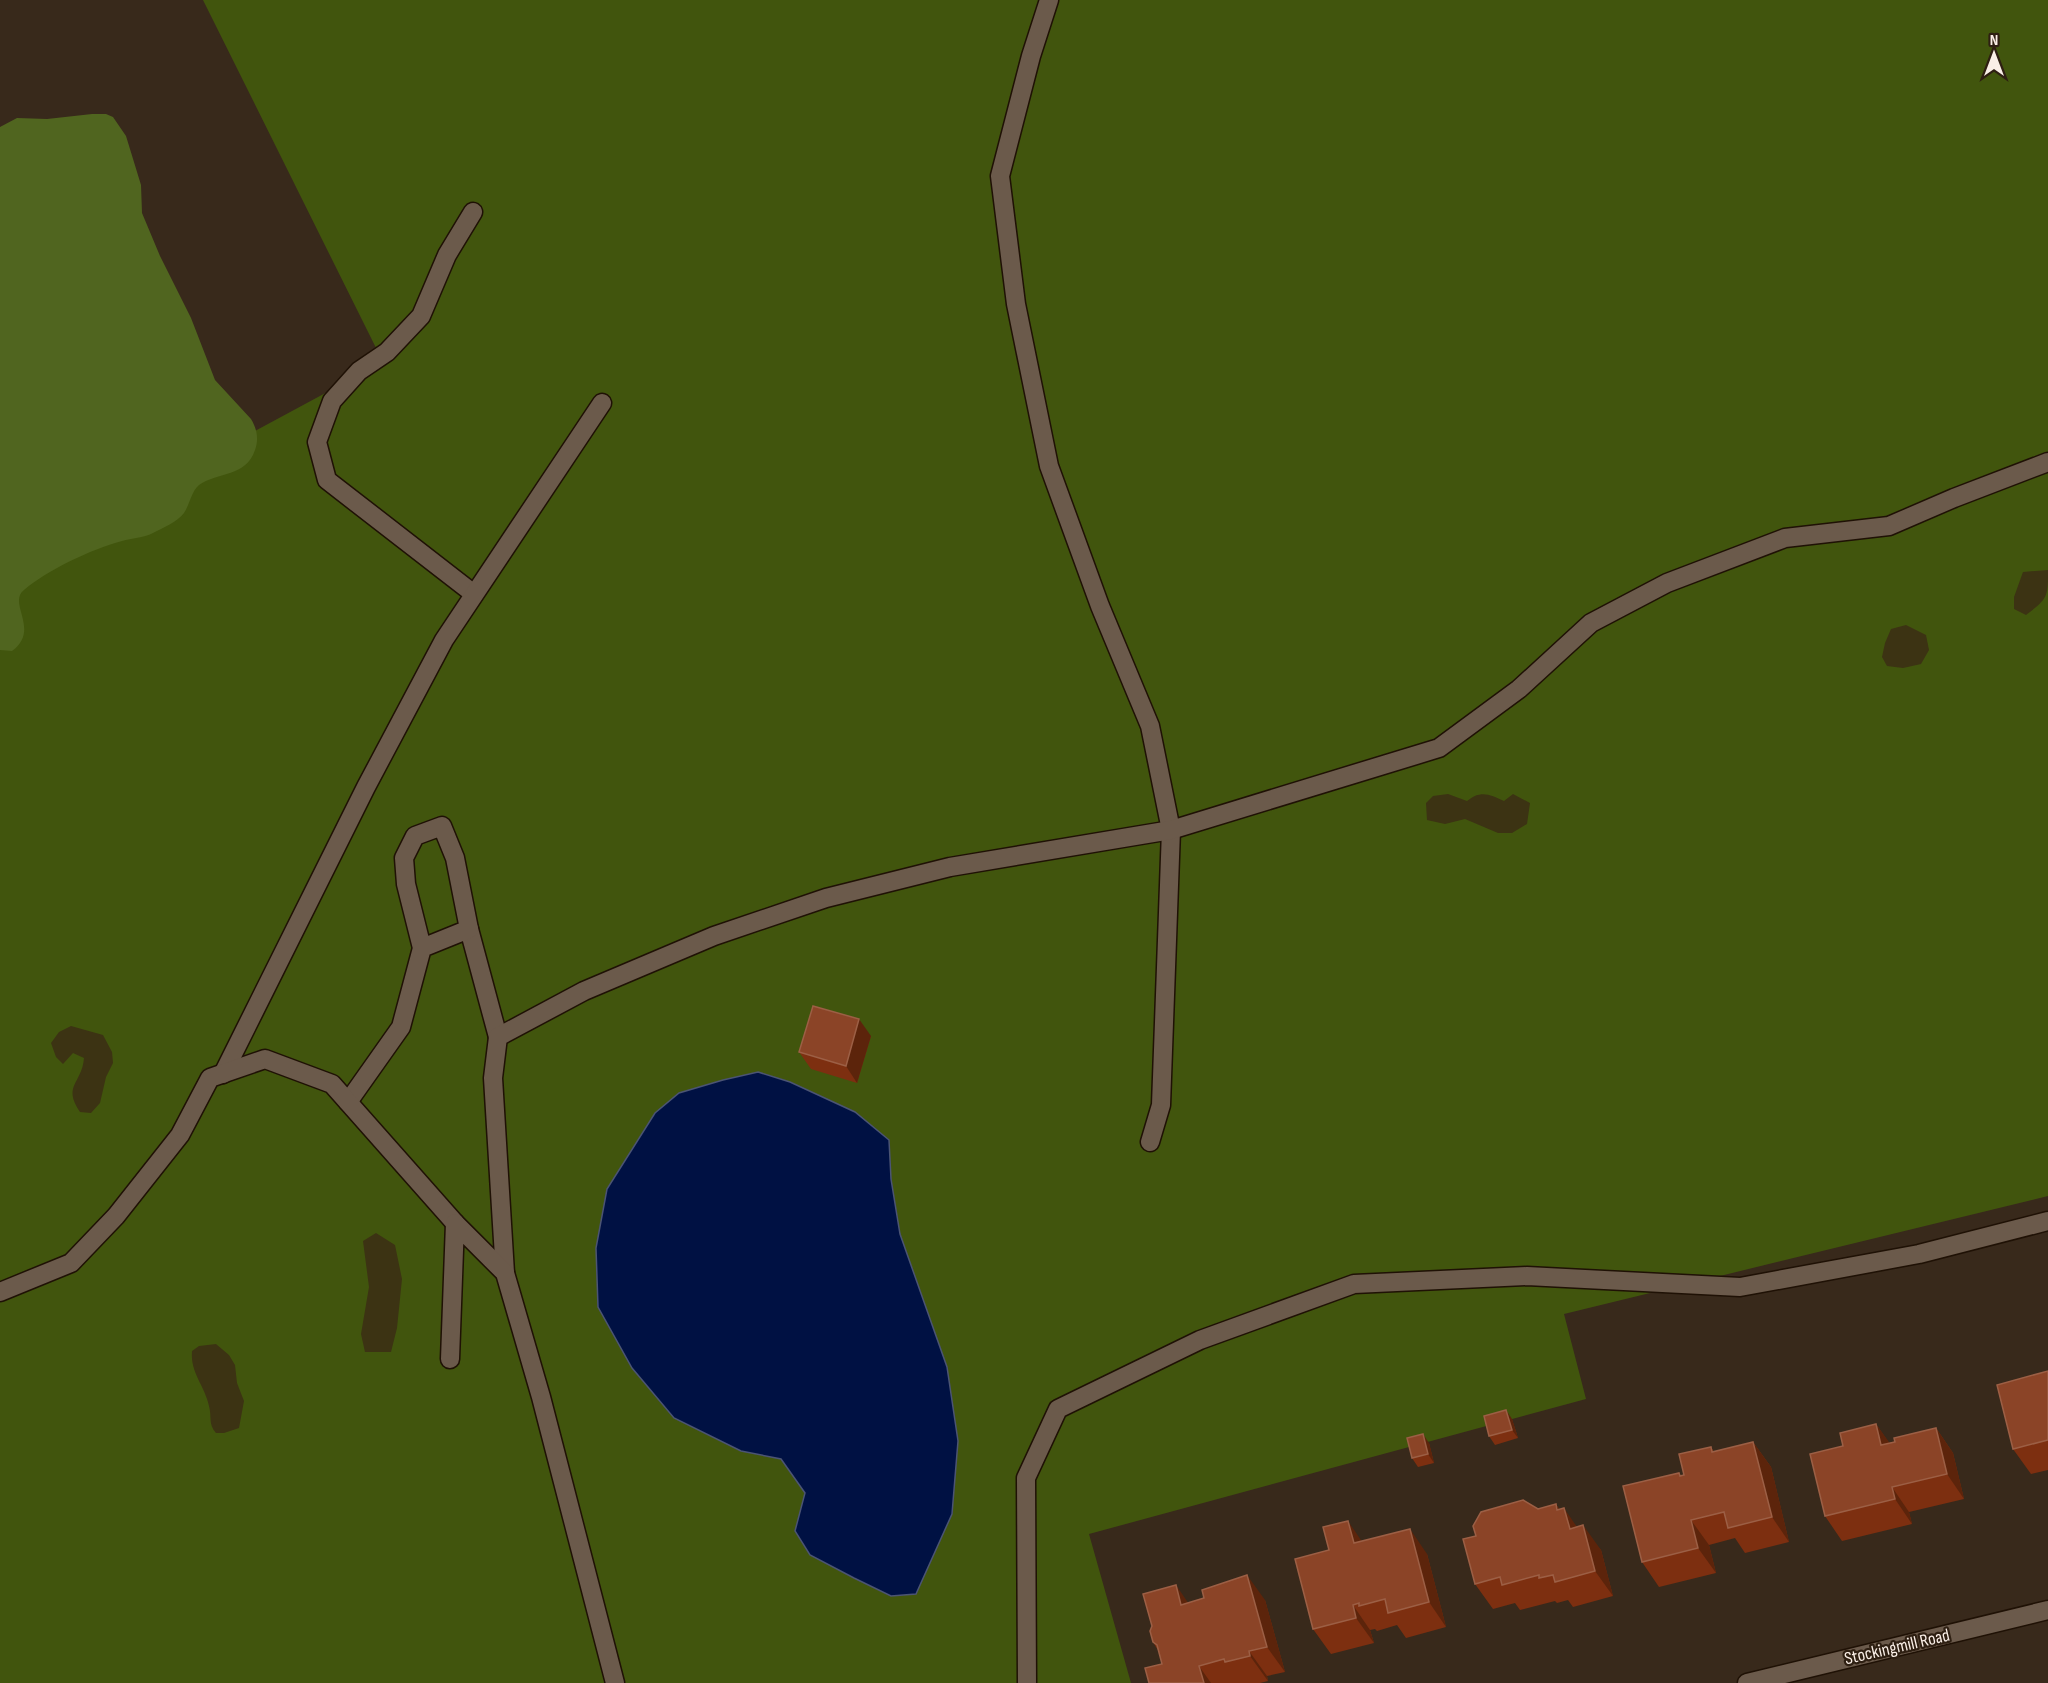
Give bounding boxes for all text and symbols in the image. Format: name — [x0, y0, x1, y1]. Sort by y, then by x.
north arrow — [1964, 24, 2024, 84]
text: N — [1990, 31, 1998, 50]
street label: Stockingmill Road — [1842, 1625, 1952, 1669]

